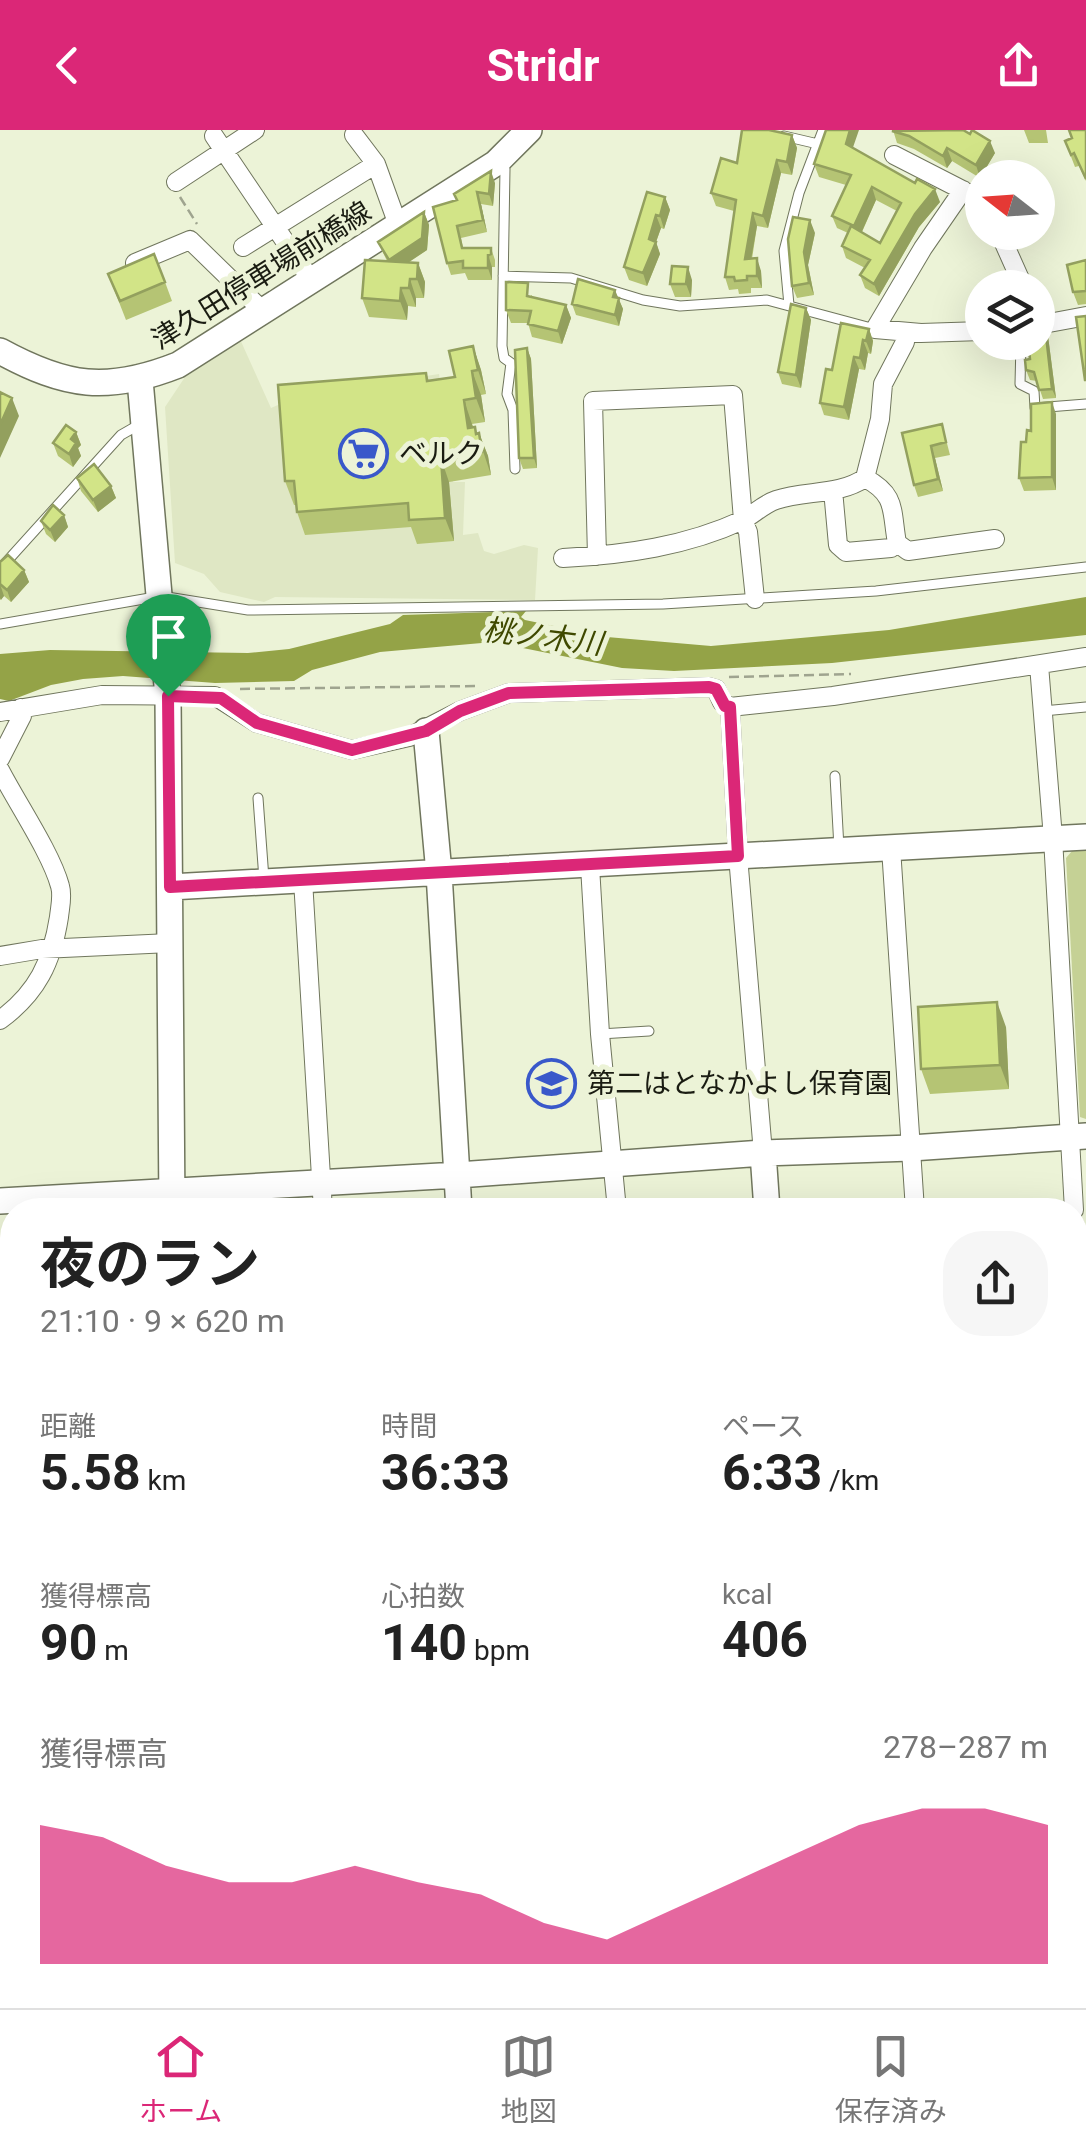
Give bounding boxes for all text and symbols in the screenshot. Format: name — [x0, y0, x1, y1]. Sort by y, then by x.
icon: back — [40, 38, 95, 93]
icon: share — [991, 38, 1046, 93]
text: Stridr — [486, 39, 600, 92]
north arrow — [965, 160, 1055, 250]
map controls — [965, 160, 1055, 360]
street label: 津久田停車場前橋線 — [146, 195, 377, 356]
button: layers — [965, 270, 1055, 360]
supermarket icon: ベルク — [338, 427, 390, 479]
place label: ベルク — [399, 437, 483, 470]
pin — [126, 594, 211, 697]
icon: arrive — [141, 609, 196, 664]
water label: 桃ノ木川 — [481, 612, 608, 662]
school or university icon: 第二はとなかよし保育園 — [526, 1057, 578, 1109]
place label: 第二はとなかよし保育園 — [587, 1067, 893, 1100]
button: share — [943, 1231, 1048, 1336]
text: 夜のラン — [40, 1232, 260, 1296]
text: 21:10 · 9 × 620 m — [40, 1302, 285, 1340]
text: 距離 — [40, 1410, 96, 1443]
text: 時間 — [381, 1410, 437, 1443]
text: ペース — [722, 1410, 805, 1443]
text: 5.58 — [40, 1444, 141, 1502]
text: 36:33 — [381, 1444, 510, 1502]
text: 6:33 — [722, 1444, 822, 1502]
text: km — [141, 1464, 186, 1497]
text: /km — [822, 1464, 879, 1497]
text: kcal — [722, 1578, 773, 1611]
text: 獲得標高 — [40, 1580, 152, 1613]
text: 心拍数 — [381, 1580, 465, 1613]
text: 406 — [722, 1611, 808, 1669]
text: 90 — [40, 1614, 97, 1672]
text: 140 — [381, 1614, 467, 1672]
text: m — [97, 1634, 129, 1667]
text: bpm — [467, 1634, 530, 1667]
text: 278–287 m — [883, 1728, 1048, 1766]
text: 獲得標高 — [40, 1735, 168, 1773]
tab: ホーム — [139, 2029, 222, 2129]
tab: 地図 — [501, 2029, 557, 2129]
tab: 保存済み — [835, 2029, 947, 2129]

